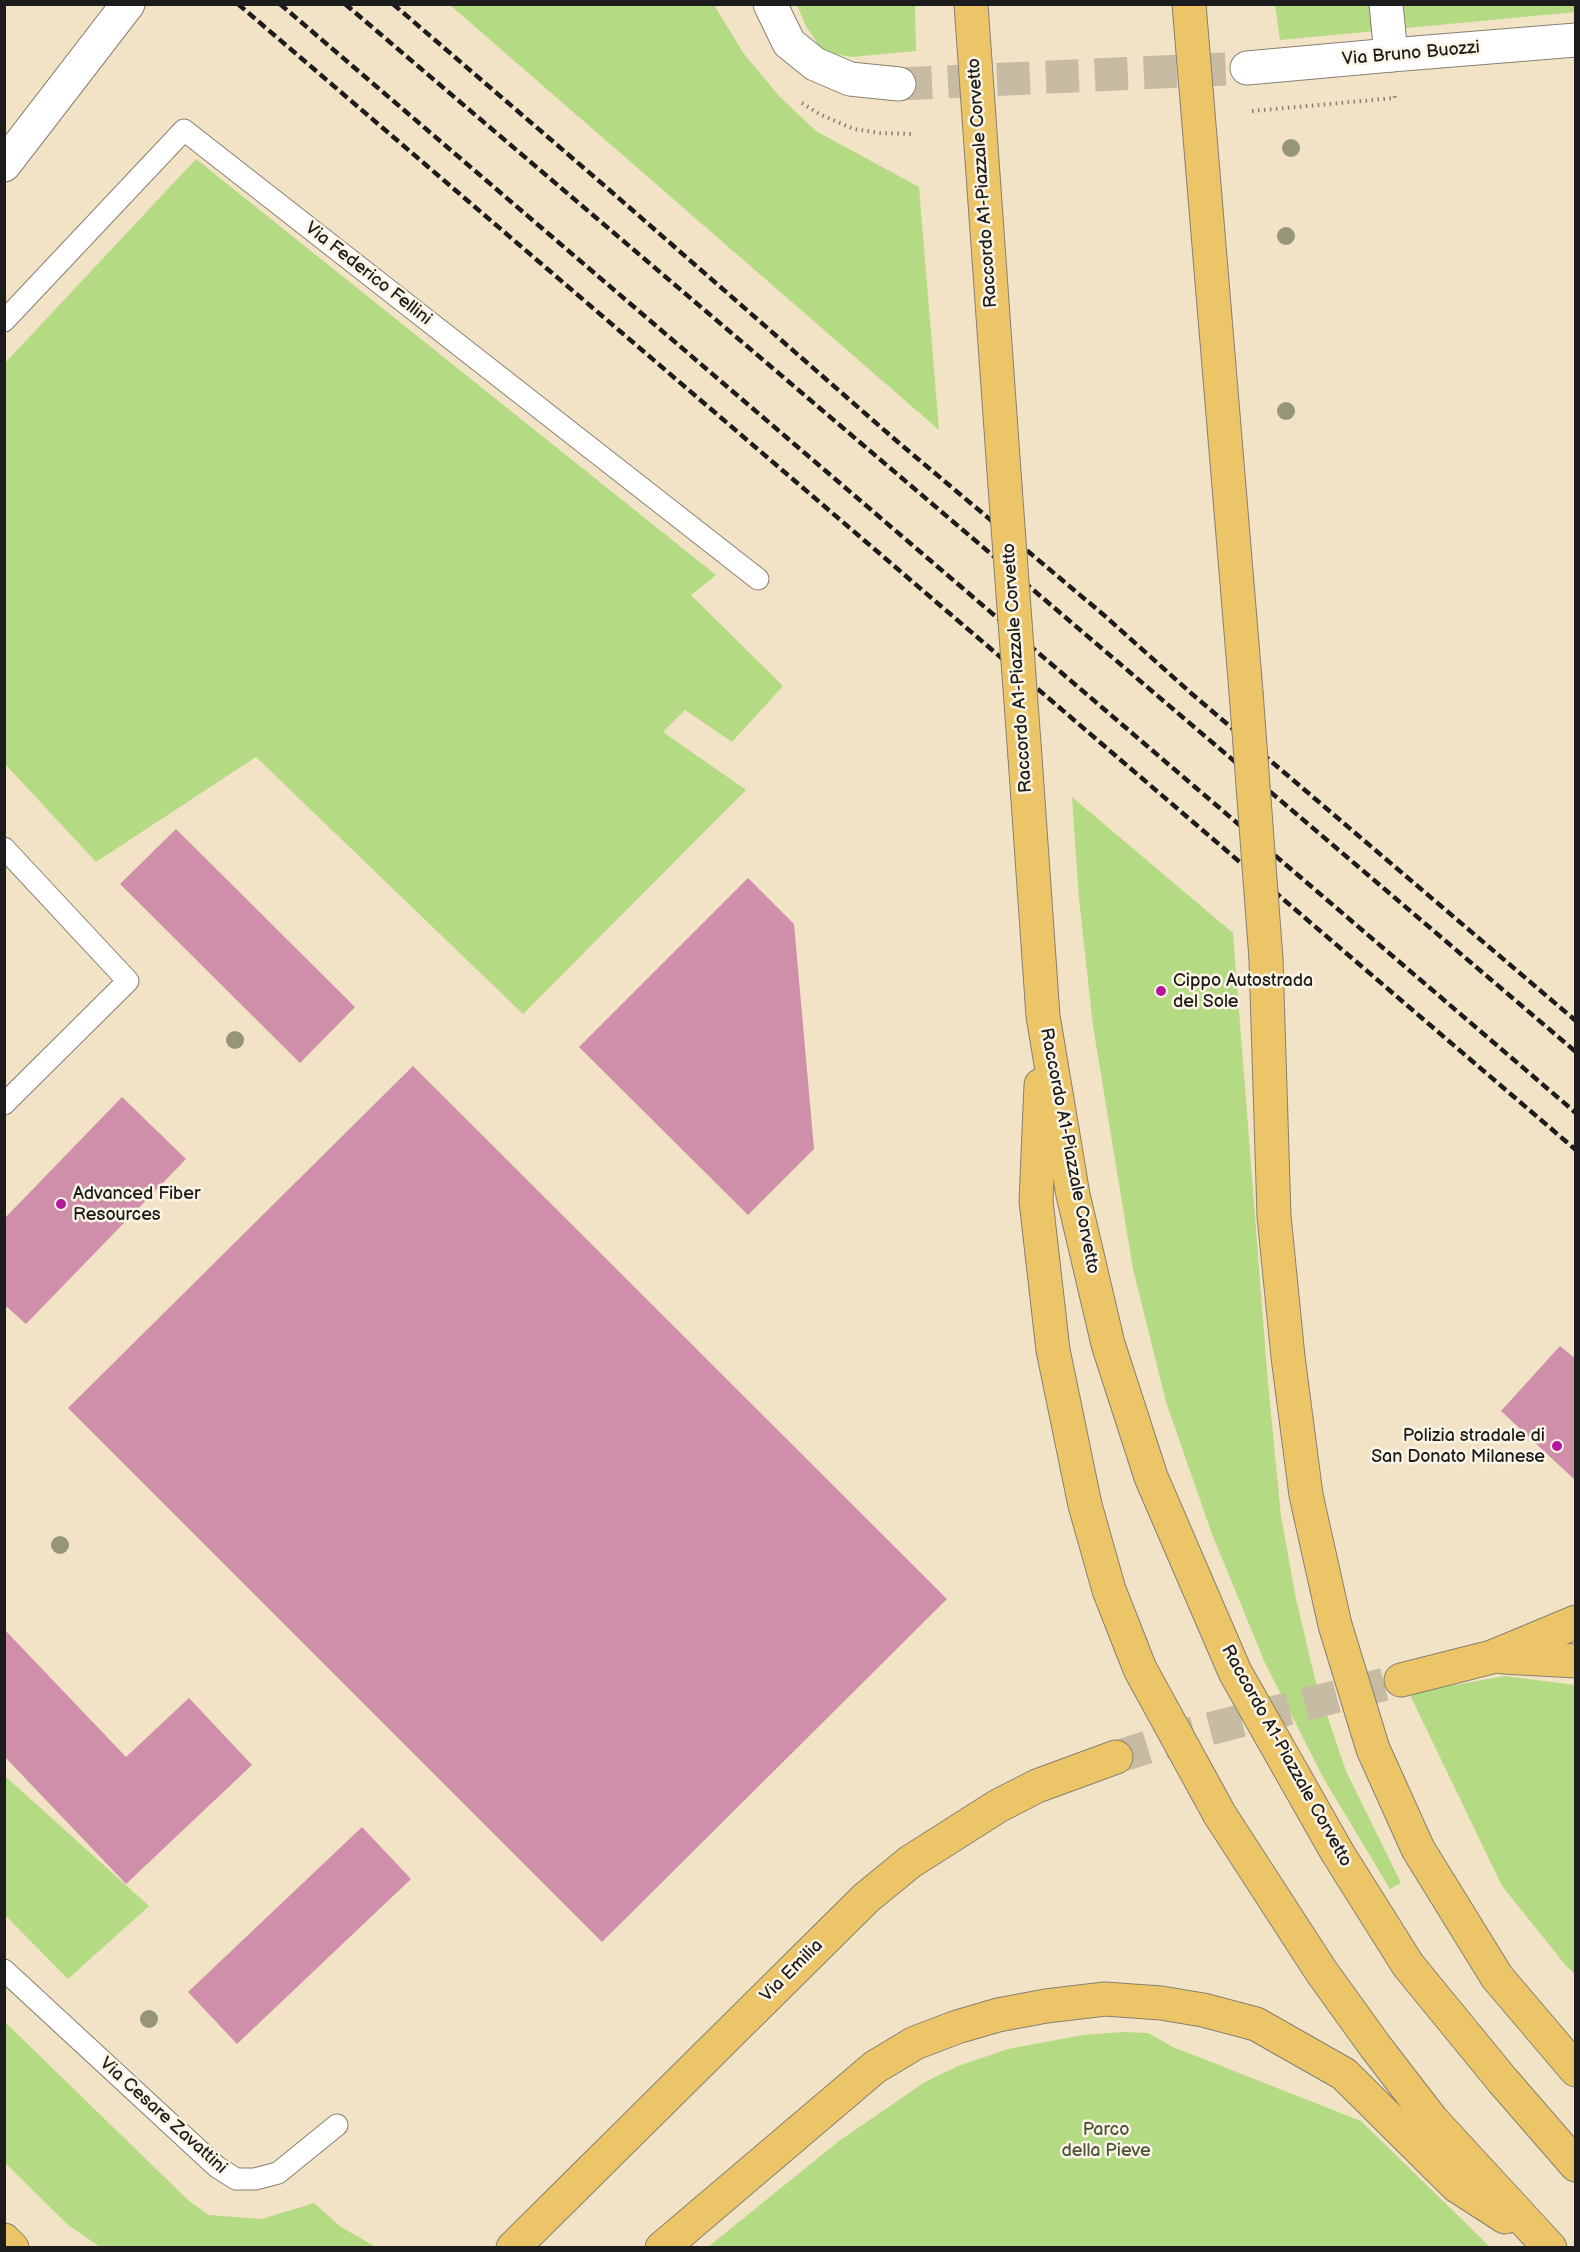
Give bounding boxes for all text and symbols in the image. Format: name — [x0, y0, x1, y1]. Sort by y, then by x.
street label: Via Bruno Buozzi — [1341, 37, 1481, 71]
street label: Raccordo A1-Piazzale Corvetto — [964, 57, 1002, 309]
street label: Via Federico Fellini — [300, 218, 436, 330]
street label: Raccordo A1-Piazzale Corvetto — [999, 542, 1037, 794]
place label: Cippo Autostrada del Sole — [1173, 970, 1313, 1012]
marker: Cippo Autostrada del Sole — [1154, 984, 1168, 998]
street label: Raccordo A1-Piazzale Corvetto — [1035, 1026, 1103, 1276]
place label: Advanced Fiber Resources — [73, 1183, 200, 1226]
marker: Advanced Fiber Resources — [54, 1197, 68, 1211]
place label: Polizia stradale di San Donato Milanese — [1371, 1425, 1545, 1468]
marker: Polizia stradale di San Donato Milanese — [1550, 1439, 1564, 1453]
street label: Raccordo A1-Piazzale Corvetto — [1216, 1641, 1356, 1871]
street label: Via Emilia — [756, 1935, 828, 2007]
street label: Via Cesare Zavattini — [95, 2053, 231, 2179]
park label: Parco della Pieve — [1061, 2119, 1151, 2162]

